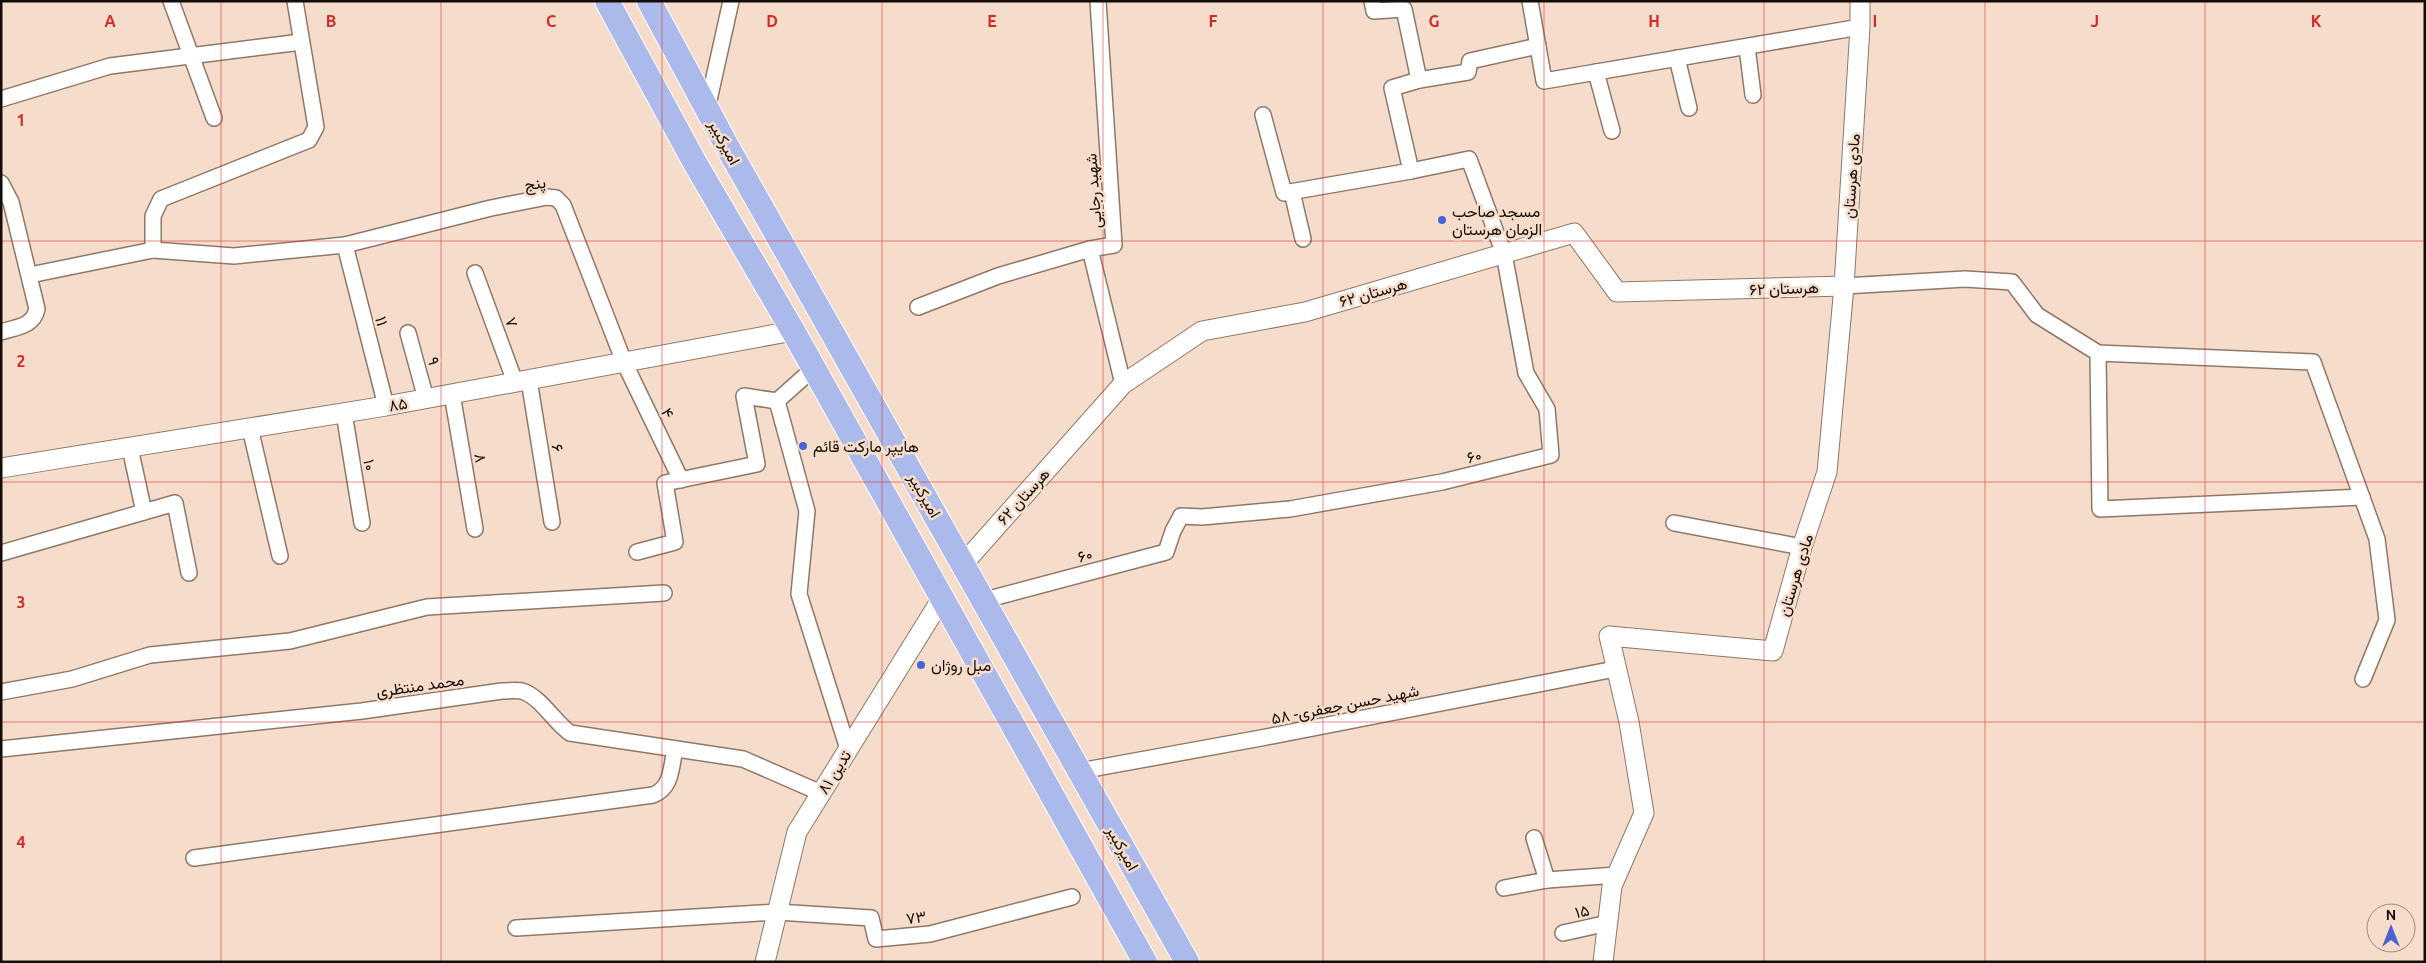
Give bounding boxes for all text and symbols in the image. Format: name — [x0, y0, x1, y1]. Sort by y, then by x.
text: A — [104, 12, 116, 30]
text: B — [326, 12, 336, 30]
text: C — [546, 12, 556, 30]
text: D — [766, 12, 778, 30]
text: E — [987, 12, 997, 30]
text: F — [1209, 12, 1218, 30]
text: G — [1428, 12, 1440, 30]
text: H — [1648, 12, 1660, 30]
text: I — [1873, 12, 1877, 30]
text: J — [2091, 12, 2099, 30]
text: K — [2311, 12, 2322, 30]
text: 1 — [16, 111, 26, 129]
street label: امیرکبیر — [703, 115, 744, 169]
street label: مادی هرستان — [1839, 133, 1865, 219]
street label: شهید رجایی — [1081, 153, 1107, 229]
street label: پنج — [523, 173, 547, 196]
place label: مسجد صاحب الزمان هرستان — [1452, 202, 1542, 240]
marker: مسجد صاحب الزمان هرستان — [1436, 214, 1448, 226]
street label: هرستان ۶۲ — [1337, 274, 1410, 312]
street label: هرستان ۶۲ — [1749, 278, 1819, 300]
street label: ۱۱ — [372, 314, 392, 328]
street label: ۷ — [502, 314, 522, 330]
text: 2 — [16, 352, 26, 370]
street label: ۹ — [424, 355, 444, 367]
street label: ۸۵ — [387, 393, 409, 415]
street label: ۴ — [658, 405, 678, 421]
place label: هایپر مارکت قائم — [813, 437, 919, 458]
marker: هایپر مارکت قائم — [797, 440, 809, 452]
street label: ۶ — [549, 443, 568, 453]
street label: ۶۰ — [1465, 446, 1483, 466]
street label: ۸ — [471, 452, 491, 464]
street label: ۱۰ — [360, 458, 380, 472]
street label: هرستان ۶۲ — [993, 464, 1054, 529]
street label: امیرکبیر — [903, 469, 945, 521]
street label: مادی هرستان — [1774, 532, 1818, 619]
street label: ۶۰ — [1076, 544, 1094, 566]
text: 3 — [16, 593, 26, 611]
place label: مبل روژان — [931, 656, 991, 676]
marker: مبل روژان — [915, 659, 927, 671]
street label: محمد منتظری — [375, 670, 465, 702]
street label: شهید حسن جعفری- ۵۸ — [1269, 681, 1421, 729]
street label: تدین ۸۱ — [814, 747, 856, 798]
street label: امیرکبیر — [1101, 822, 1143, 875]
text: 4 — [16, 833, 26, 851]
street label: ۱۵ — [1573, 901, 1591, 921]
north arrow — [2366, 903, 2416, 953]
street label: ۷۳ — [905, 907, 927, 927]
text: N — [2386, 907, 2396, 923]

